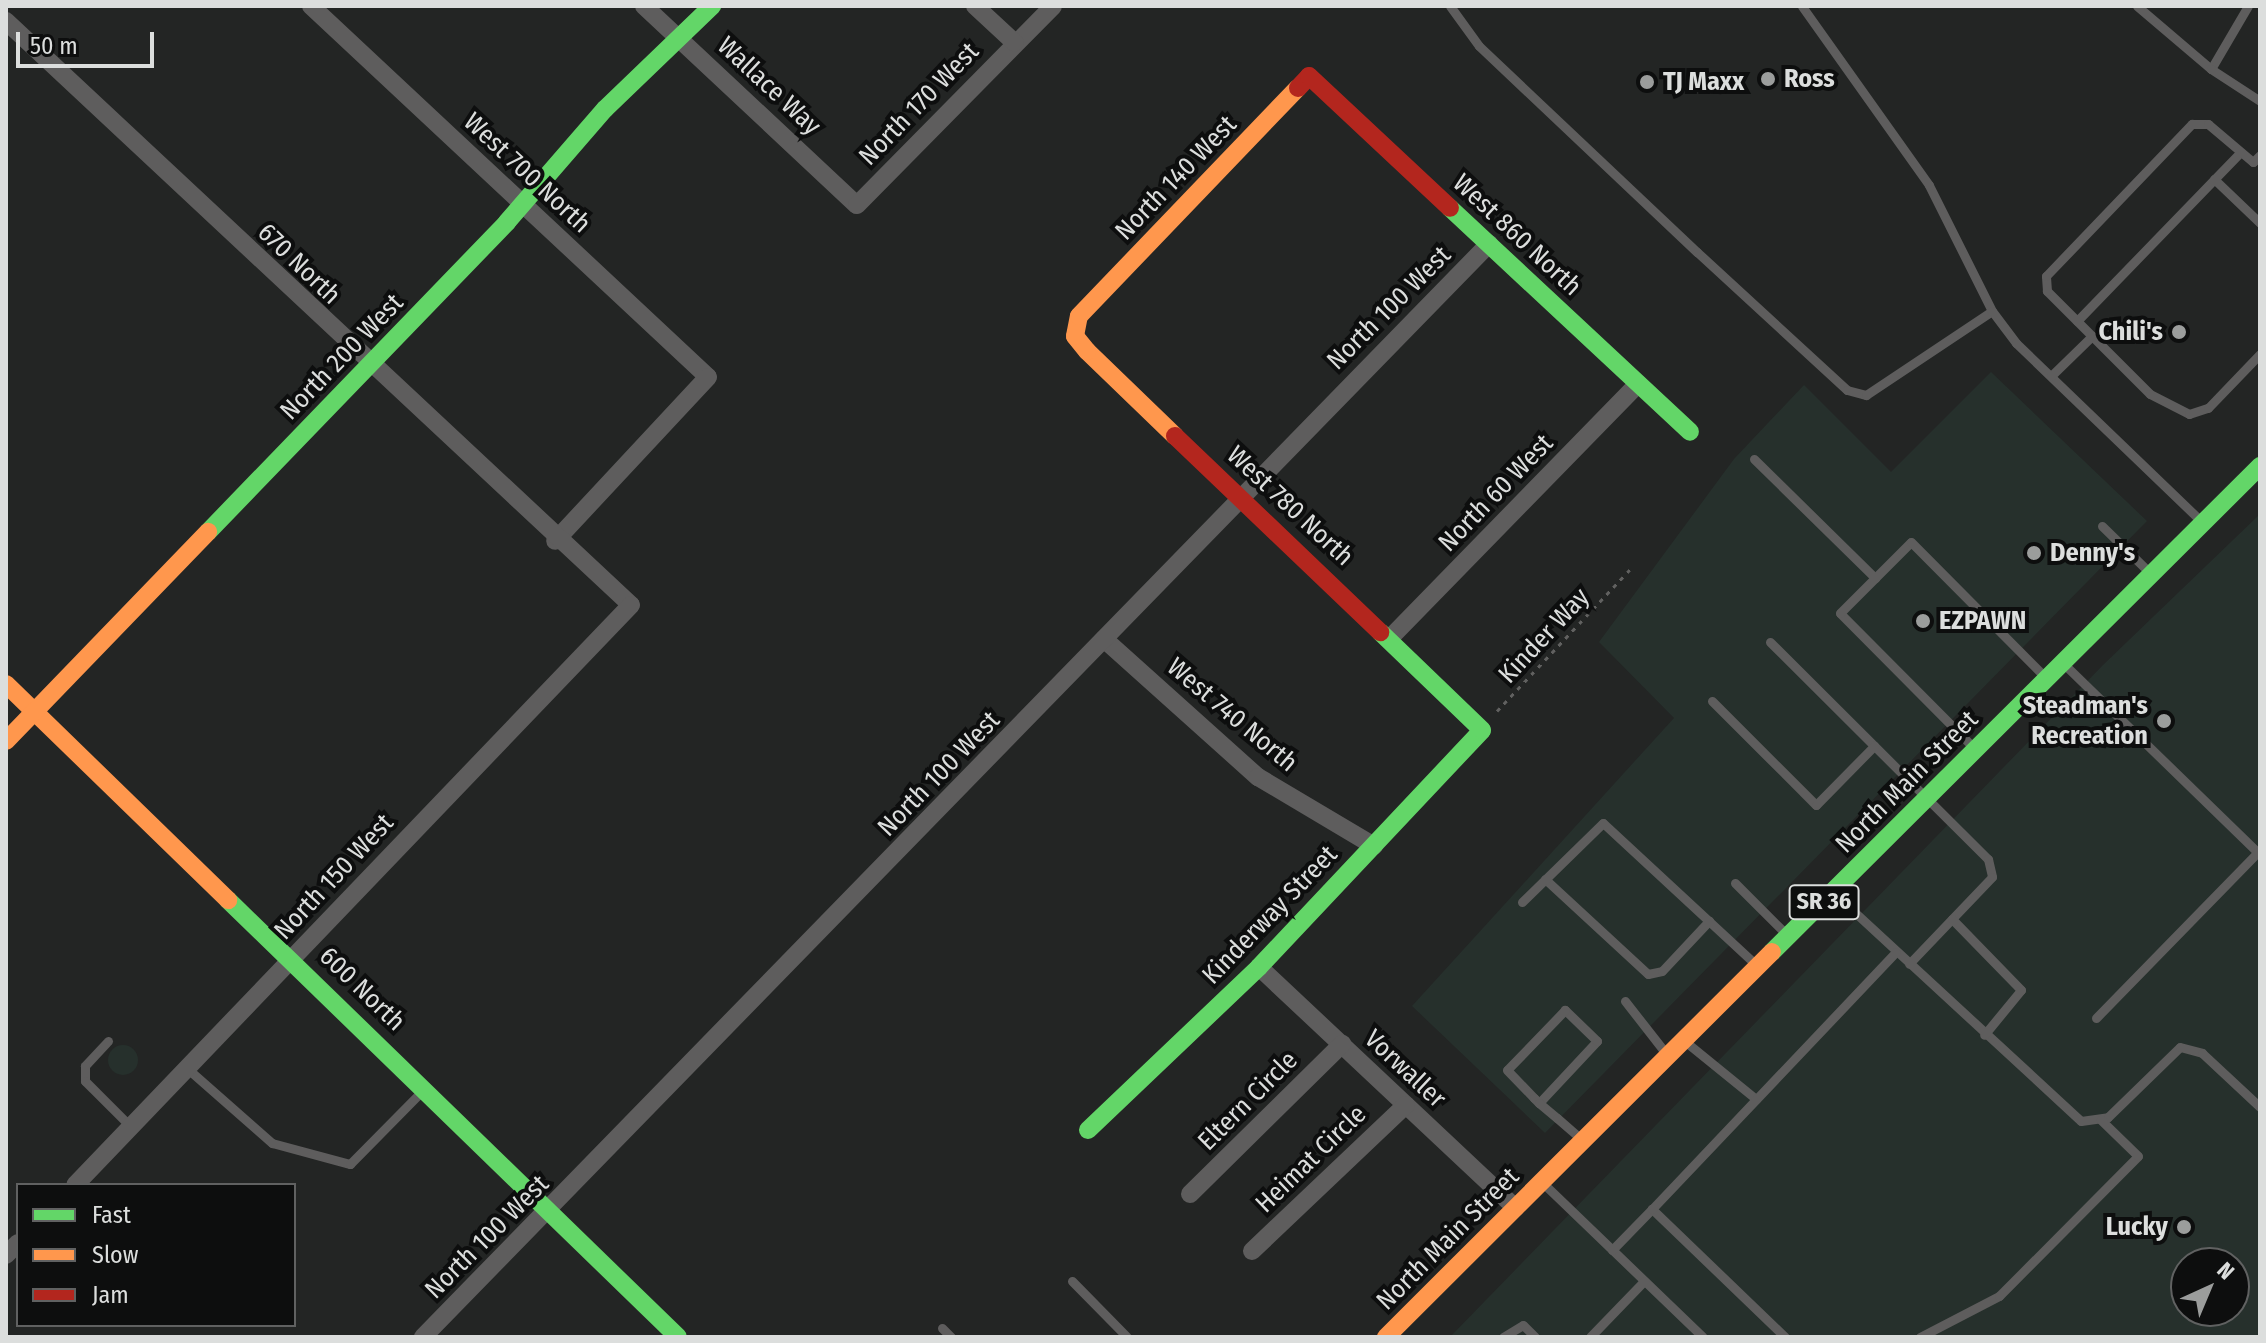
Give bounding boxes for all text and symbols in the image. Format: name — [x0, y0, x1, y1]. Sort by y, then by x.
scale bar — [20, 16, 158, 66]
street label: Wallace Way — [711, 30, 827, 142]
text: 50 m — [30, 32, 78, 60]
street label: North 170 West — [853, 36, 985, 172]
place label: Ross — [1784, 63, 1835, 95]
place label: TJ Maxx — [1663, 66, 1744, 98]
marker: Ross — [1759, 70, 1777, 88]
marker: TJ Maxx — [1638, 73, 1656, 91]
street label: West 700 North — [457, 106, 597, 240]
street label: North 140 West — [1109, 109, 1243, 247]
street label: West 860 North — [1446, 168, 1588, 302]
street label: 670 North — [251, 217, 347, 311]
street label: North 100 West — [1321, 240, 1457, 376]
street label: North 200 West — [274, 287, 410, 427]
place label: Chili's — [2098, 316, 2163, 348]
marker: Chili's — [2170, 323, 2188, 341]
street label: North 60 West — [1432, 428, 1560, 558]
street label: West 780 North — [1220, 440, 1360, 572]
place label: Denny's — [2050, 537, 2135, 569]
marker: Denny's — [2025, 544, 2043, 562]
street label: Kinder Way — [1492, 582, 1596, 690]
place label: EZPAWN — [1939, 605, 2026, 637]
marker: EZPAWN — [1914, 612, 1932, 630]
street label: West 740 North — [1161, 651, 1303, 779]
place label: Steadman's Recreation — [2023, 690, 2148, 752]
street label: North Main Street — [1829, 704, 1985, 860]
street label: North 100 West — [872, 705, 1006, 843]
marker: Steadman's Recreation — [2155, 712, 2173, 730]
street label: North 150 West — [268, 808, 400, 946]
street label: Kinderway Street — [1196, 839, 1344, 991]
road number: SR 36 — [1788, 882, 1860, 922]
street label: 600 North — [313, 941, 411, 1037]
street label: Vorwaller — [1358, 1023, 1452, 1115]
street label: Eltern Circle — [1192, 1045, 1304, 1157]
street label: Heimat Circle — [1249, 1099, 1373, 1219]
street label: North Main Street — [1370, 1161, 1526, 1317]
street label: North 100 West — [419, 1169, 555, 1305]
legend — [16, 1183, 296, 1327]
text: Fast — [92, 1201, 131, 1229]
place label: Lucky — [2106, 1211, 2168, 1243]
marker: Lucky — [2175, 1218, 2193, 1236]
text: Slow — [92, 1241, 138, 1269]
north arrow — [2170, 1247, 2250, 1327]
text: N — [2212, 1257, 2240, 1285]
text: Jam — [92, 1281, 129, 1309]

